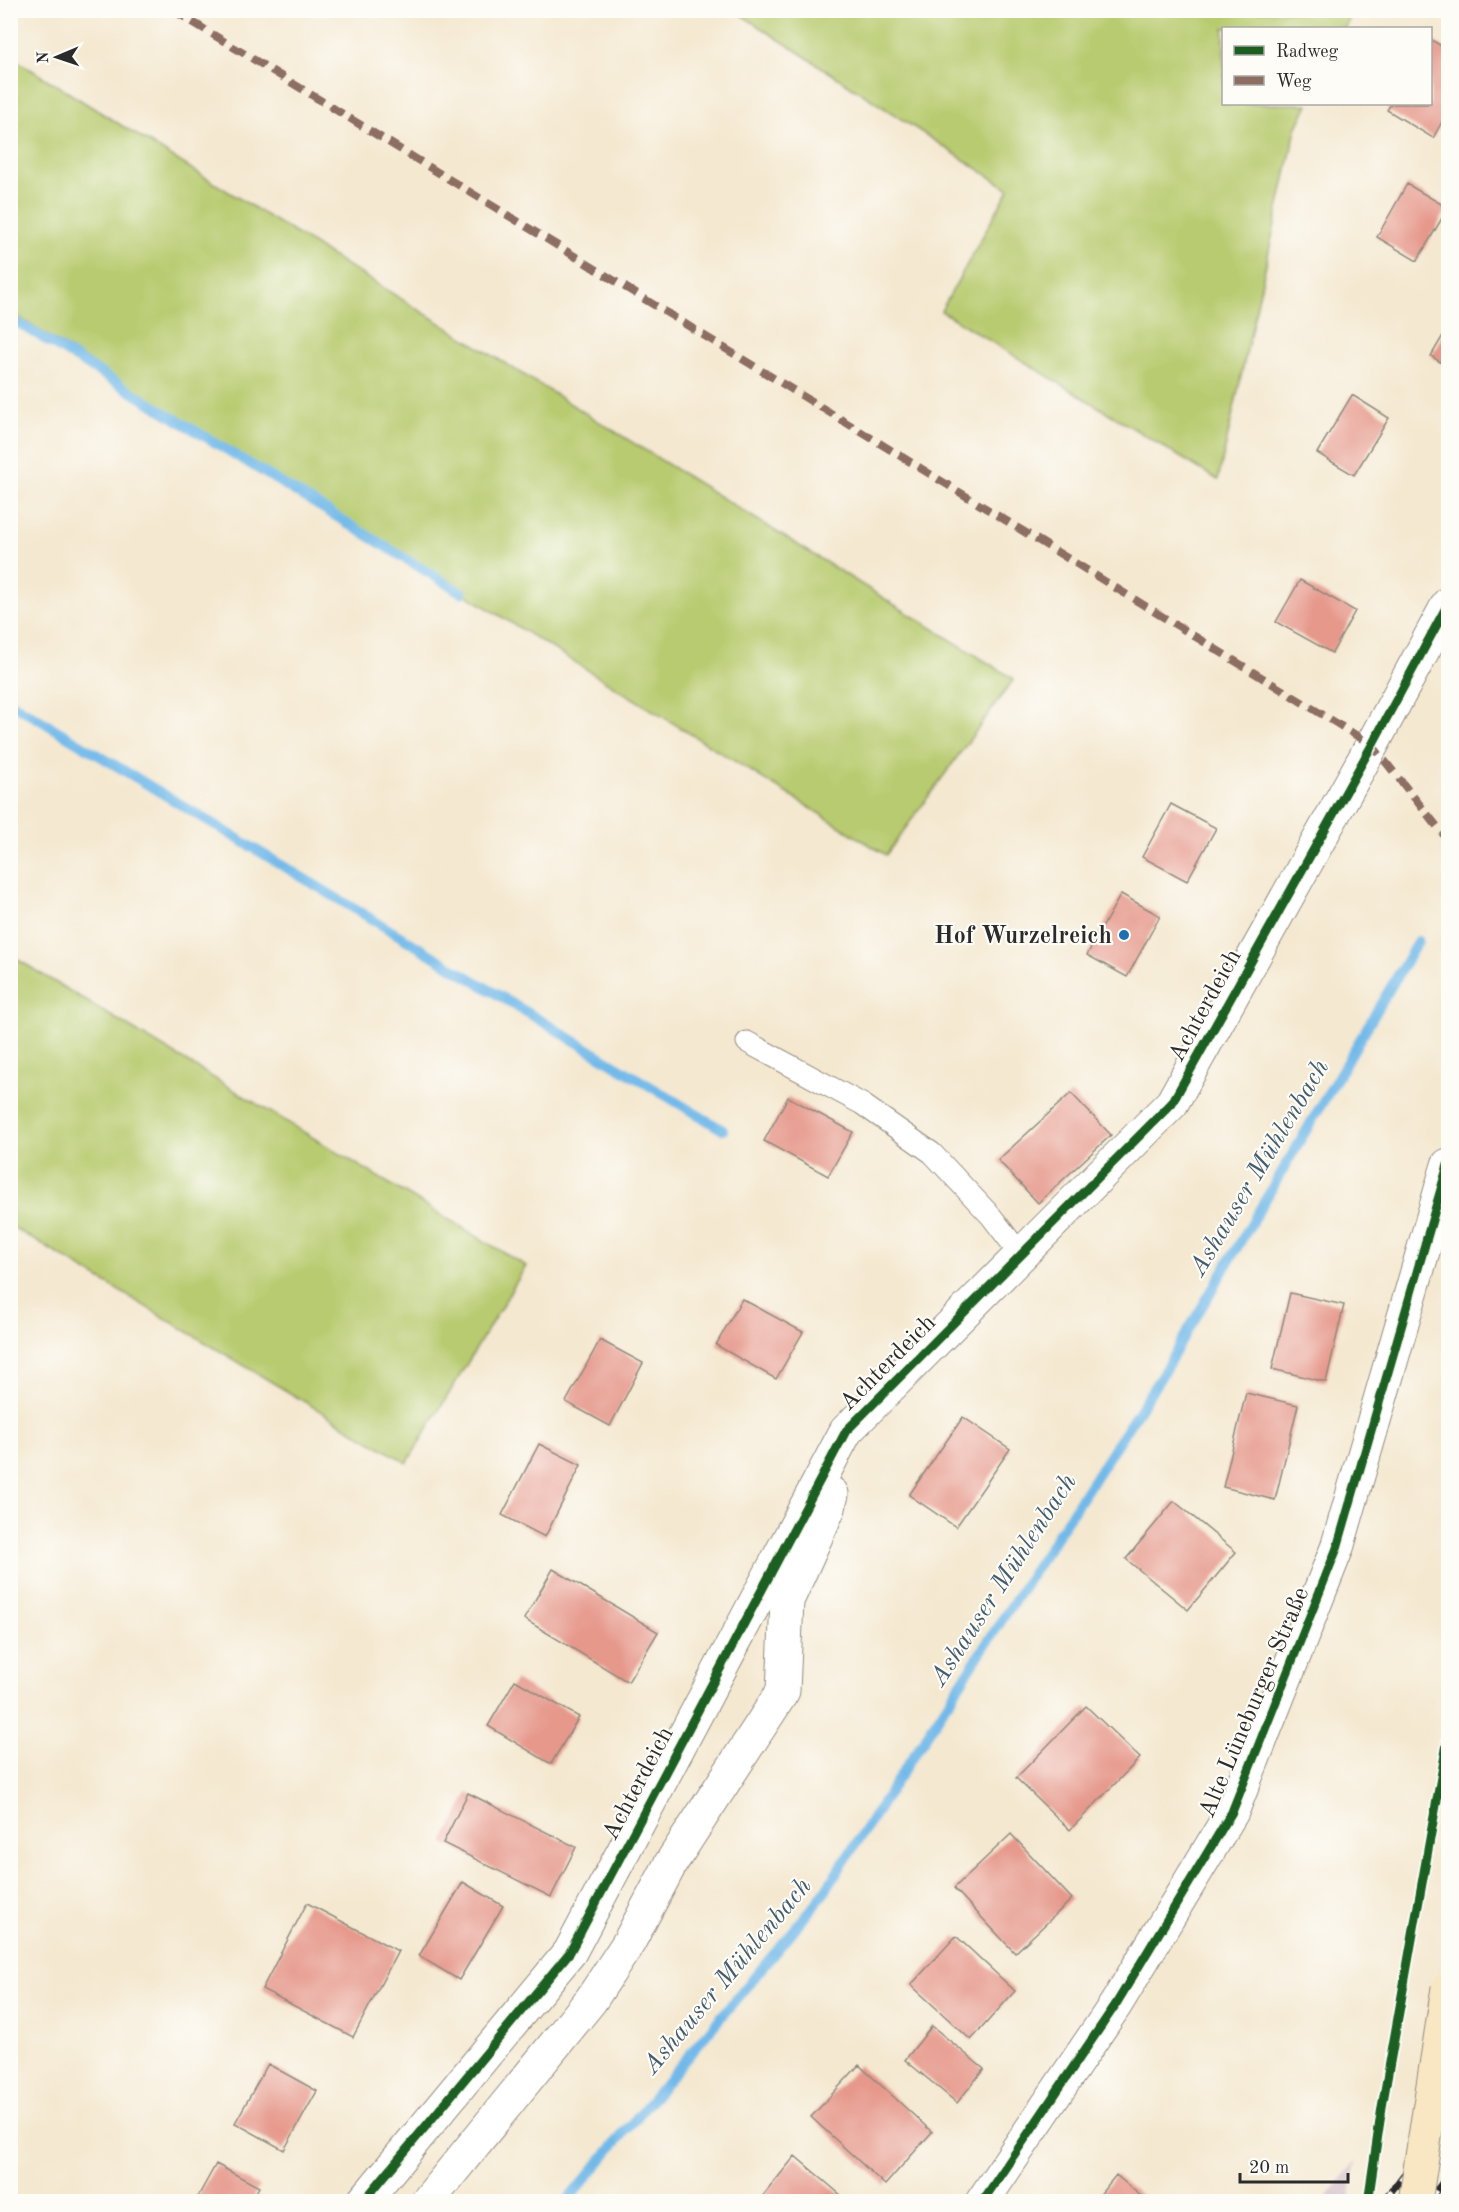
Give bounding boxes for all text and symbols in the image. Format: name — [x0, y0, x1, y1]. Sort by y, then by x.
north arrow — [27, 27, 87, 87]
legend — [1222, 27, 1432, 105]
text: Radweg — [1276, 43, 1339, 61]
text: N — [36, 50, 52, 64]
text: Weg — [1276, 73, 1312, 91]
place label: Hof Wurzelreich — [934, 925, 1112, 949]
marker: Hof Wurzelreich — [1117, 928, 1131, 942]
street label: Achterdeich — [1165, 946, 1246, 1066]
water label: Ashauser Mühlenbach — [1184, 1055, 1335, 1282]
street label: Achterdeich — [836, 1311, 941, 1416]
water label: Ashauser Mühlenbach — [924, 1469, 1082, 1693]
street label: Alte Lüneburger Straße — [1195, 1584, 1314, 1822]
street label: Achterdeich — [599, 1723, 679, 1845]
water label: Ashauser Mühlenbach — [637, 1873, 817, 2081]
scale bar — [1240, 2146, 1348, 2184]
text: 20 m — [1249, 2159, 1289, 2177]

